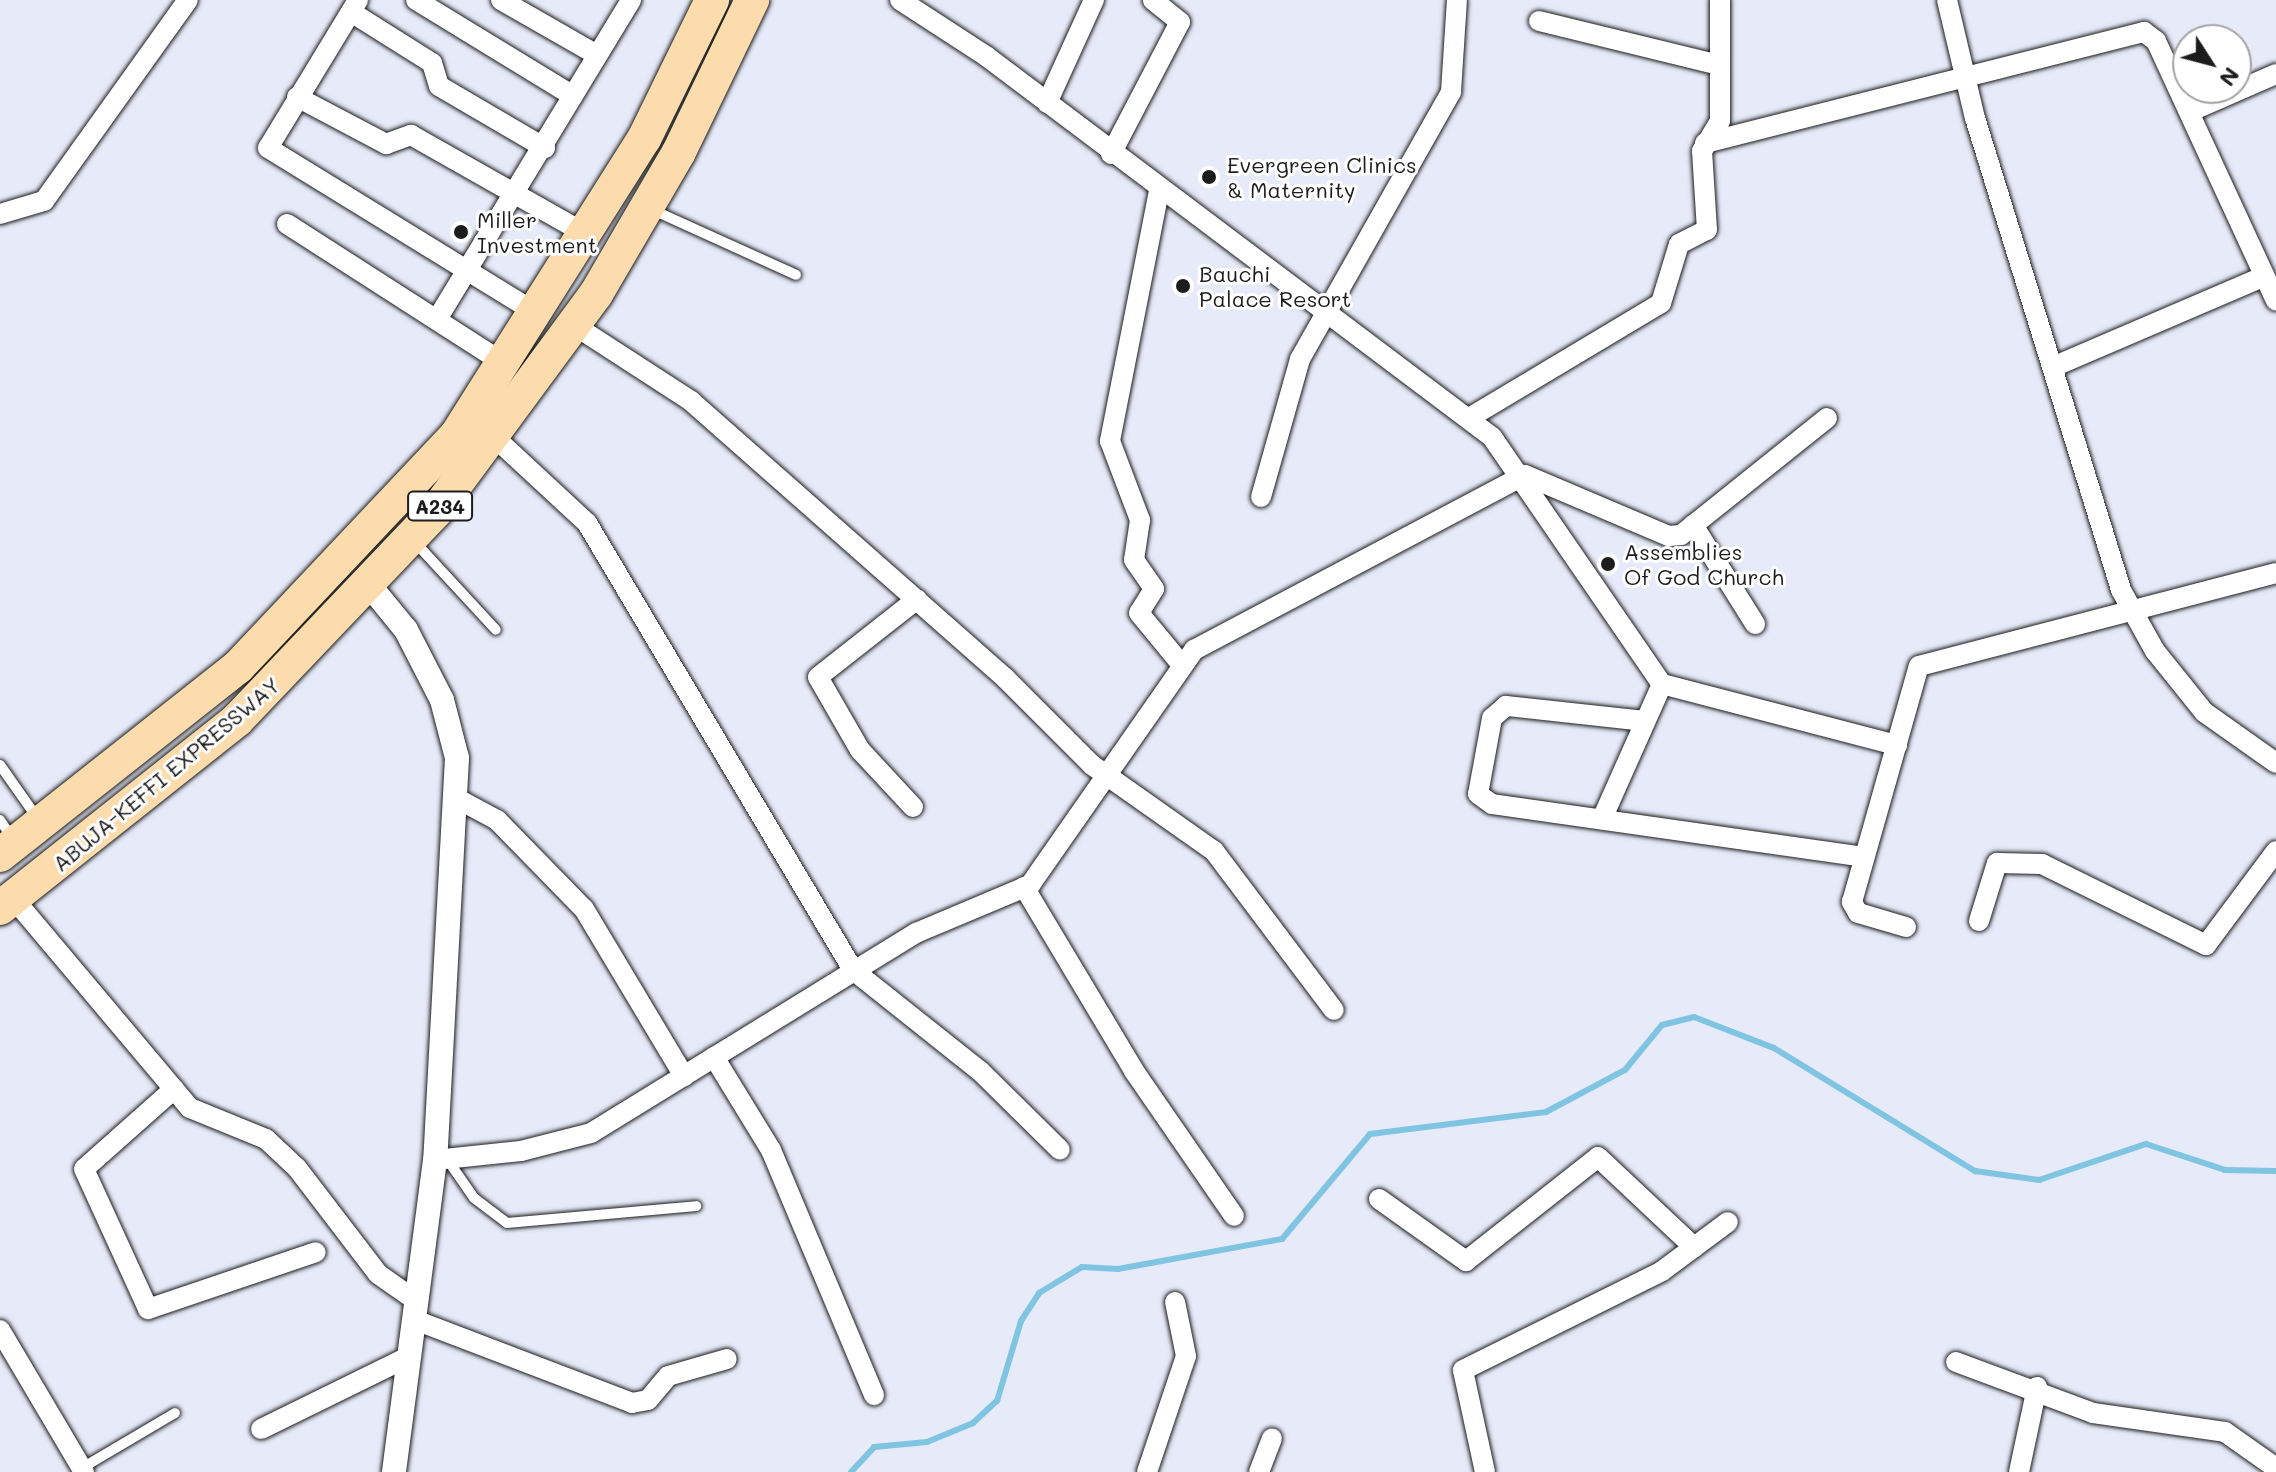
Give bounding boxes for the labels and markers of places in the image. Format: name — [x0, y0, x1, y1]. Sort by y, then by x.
place label: Evergreen Clinics & Maternity — [1227, 151, 1417, 202]
marker: Evergreen Clinics & Maternity — [1198, 166, 1220, 188]
place label: Miller Investment — [477, 206, 597, 258]
marker: Miller Investment — [452, 223, 470, 241]
place label: Bauchi Palace Resort — [1199, 260, 1351, 312]
marker: Bauchi Palace Resort — [1174, 277, 1192, 295]
place label: Assemblies Of God Church — [1624, 538, 1784, 590]
marker: Assemblies Of God Church — [1599, 555, 1617, 573]

